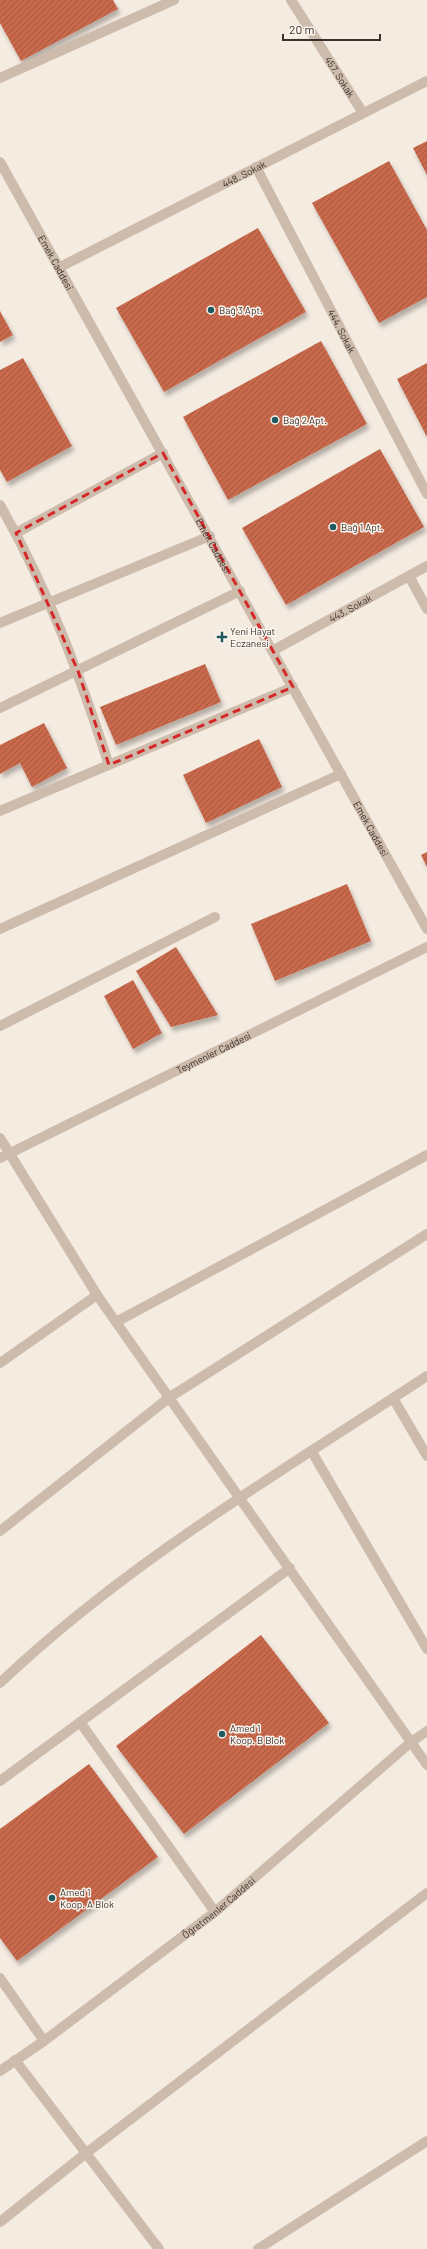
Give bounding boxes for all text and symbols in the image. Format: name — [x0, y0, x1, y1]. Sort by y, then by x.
scale bar — [283, 16, 380, 42]
text: 20 m — [289, 22, 315, 36]
street label: 457. Sokak — [322, 54, 357, 99]
street label: 448. Sokak — [220, 158, 268, 190]
street label: Emek Caddesi — [36, 233, 76, 292]
place label: Bağ 3 Apt. — [219, 304, 263, 316]
marker: Bağ 3 Apt. — [206, 305, 216, 315]
street label: 444. Sokak — [325, 307, 358, 355]
place label: Bağ 2 Apt. — [283, 414, 327, 426]
marker: Bağ 2 Apt. — [270, 415, 280, 425]
street label: Emek Caddesi — [193, 516, 234, 575]
place label: Bağ 1 Apt. — [341, 521, 383, 533]
marker: Bağ 1 Apt. — [328, 522, 338, 532]
street label: 443. Sokak — [327, 591, 374, 625]
place label: Yeni Hayat Eczanesi — [230, 625, 275, 649]
marker: Yeni Hayat Eczanesi — [217, 632, 227, 642]
street label: Emek Caddesi — [351, 799, 391, 858]
street label: Teymenler Caddesi — [174, 1029, 253, 1076]
place label: Amed 1 Koop. B Blok — [230, 1722, 284, 1746]
marker: Amed 1 Koop. B Blok — [217, 1729, 227, 1739]
street label: Öğretmenler Caddesi — [180, 1874, 257, 1941]
place label: Amed 1 Koop. A Blok — [60, 1886, 114, 1910]
marker: Amed 1 Koop. A Blok — [47, 1893, 57, 1903]

